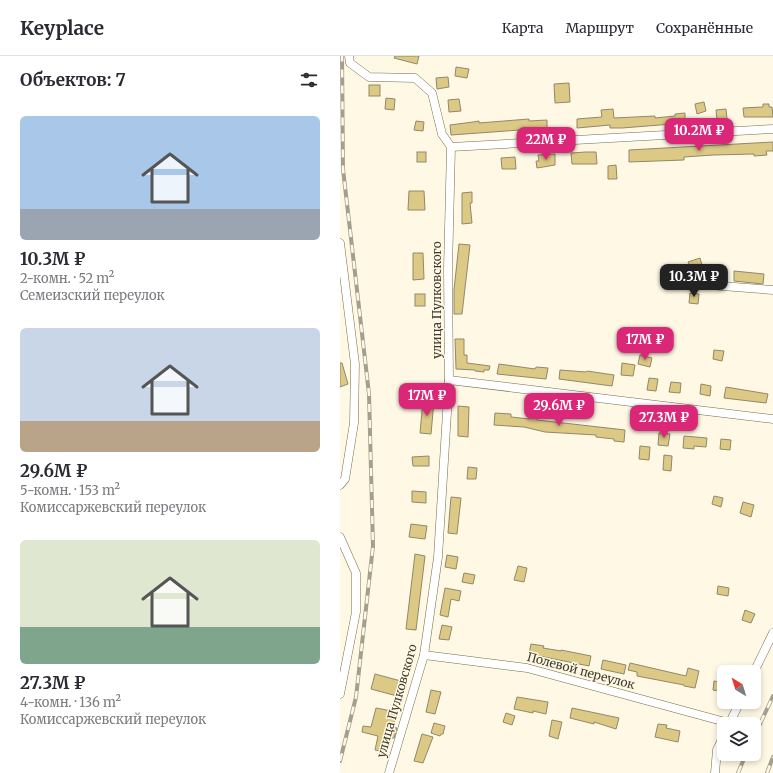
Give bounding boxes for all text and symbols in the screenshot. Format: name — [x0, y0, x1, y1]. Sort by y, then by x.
text: Keyplace — [20, 16, 104, 40]
text: Карта — [502, 19, 543, 37]
text: Маршрут — [565, 19, 634, 37]
text: Сохранённые — [656, 19, 753, 37]
text: Объектов: 7 — [20, 69, 126, 91]
icon: filters — [298, 69, 320, 91]
pin: 10.2M ₽ — [662, 118, 736, 152]
text: 10.2M ₽ — [674, 122, 724, 139]
pin: 22M ₽ — [518, 127, 574, 161]
text: 22M ₽ — [526, 131, 566, 148]
icon: home — [134, 142, 206, 214]
street label: улица Пулковского — [429, 241, 444, 359]
text: 10.3M ₽ — [20, 248, 86, 270]
pin: 10.3M ₽ — [657, 264, 731, 298]
text: 10.3M ₽ — [669, 268, 719, 285]
text: 2-комн. · 52 m² — [20, 270, 114, 287]
text: Семеизский переулок — [20, 287, 165, 304]
pin: 17M ₽ — [617, 327, 673, 361]
text: 17M ₽ — [626, 331, 664, 348]
icon: home — [134, 354, 206, 426]
pin: 17M ₽ — [399, 383, 455, 417]
text: 17M ₽ — [408, 387, 446, 404]
pin: 29.6M ₽ — [522, 393, 596, 427]
text: 29.6M ₽ — [533, 397, 585, 414]
pin: 27.3M ₽ — [627, 405, 701, 439]
text: 27.3M ₽ — [639, 409, 689, 426]
text: 29.6M ₽ — [20, 460, 88, 482]
text: 5-комн. · 153 m² — [20, 482, 120, 499]
text: Комиссаржевский переулок — [20, 499, 206, 516]
icon: home — [134, 566, 206, 638]
street label: улица Пулковского — [373, 642, 420, 759]
street label: Полевой переулок — [525, 649, 637, 692]
north arrow — [717, 665, 761, 709]
map controls — [717, 665, 761, 761]
text: 27.3M ₽ — [20, 672, 86, 694]
text: 4-комн. · 136 m² — [20, 694, 121, 711]
text: Комиссаржевский переулок — [20, 711, 206, 728]
button: layers — [717, 717, 761, 761]

